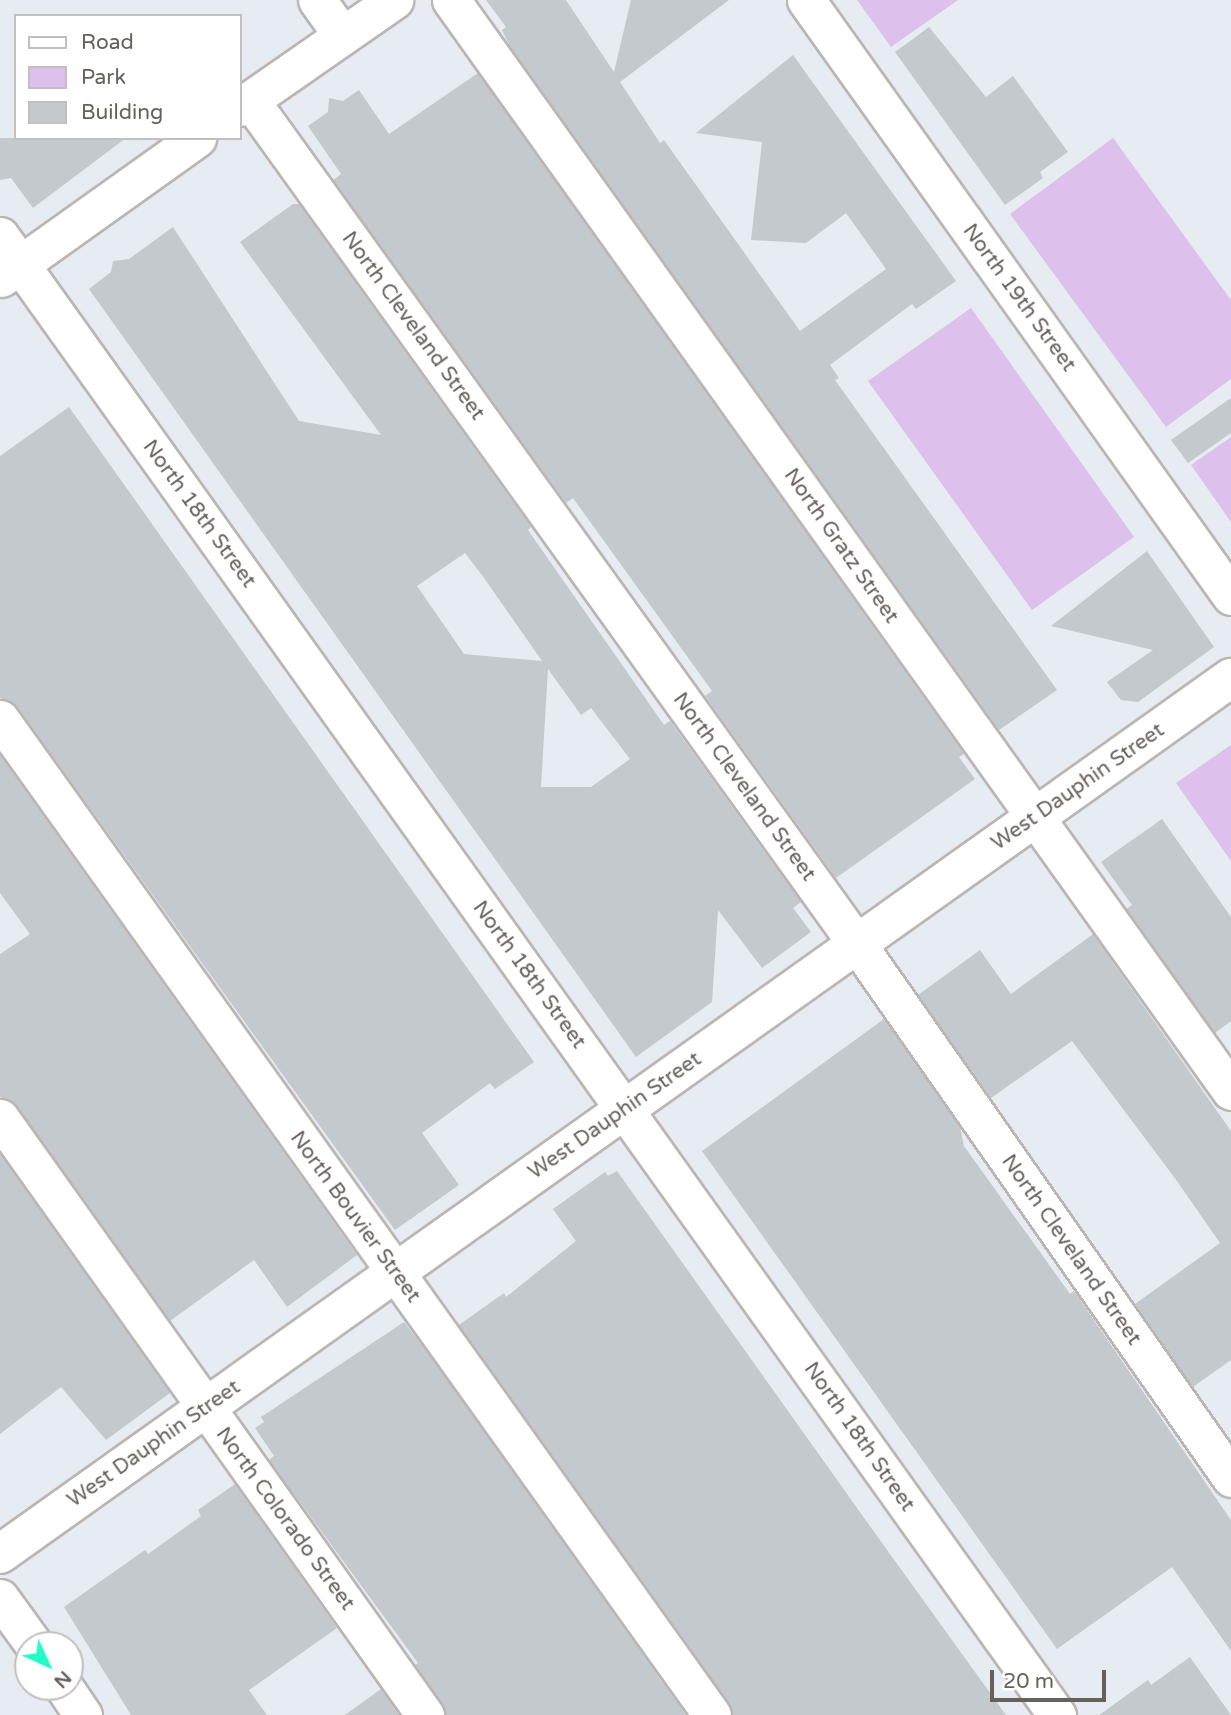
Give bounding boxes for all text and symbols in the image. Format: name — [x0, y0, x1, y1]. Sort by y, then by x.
legend — [14, 14, 242, 140]
text: Road — [81, 30, 134, 55]
text: Park — [81, 65, 126, 90]
text: Building — [81, 100, 163, 125]
street label: North 19th Street — [957, 219, 1081, 377]
street label: North Cleveland Street — [336, 227, 490, 425]
street label: North 18th Street — [137, 435, 261, 593]
street label: North Gratz Street — [778, 464, 904, 628]
street label: North Cleveland Street — [667, 688, 821, 886]
street label: West Dauphin Street — [987, 718, 1169, 856]
street label: North 18th Street — [467, 896, 591, 1054]
street label: West Dauphin Street — [524, 1047, 706, 1185]
street label: North Bouvier Street — [284, 1126, 426, 1308]
street label: North Cleveland Street — [996, 1150, 1146, 1350]
street label: North 18th Street — [798, 1358, 920, 1516]
street label: West Dauphin Street — [63, 1375, 245, 1513]
street label: North Colorado Street — [210, 1423, 360, 1615]
north arrow — [14, 1631, 84, 1701]
scale bar — [993, 1656, 1108, 1700]
text: N — [49, 1666, 76, 1693]
text: 20 m — [1003, 1669, 1054, 1694]

